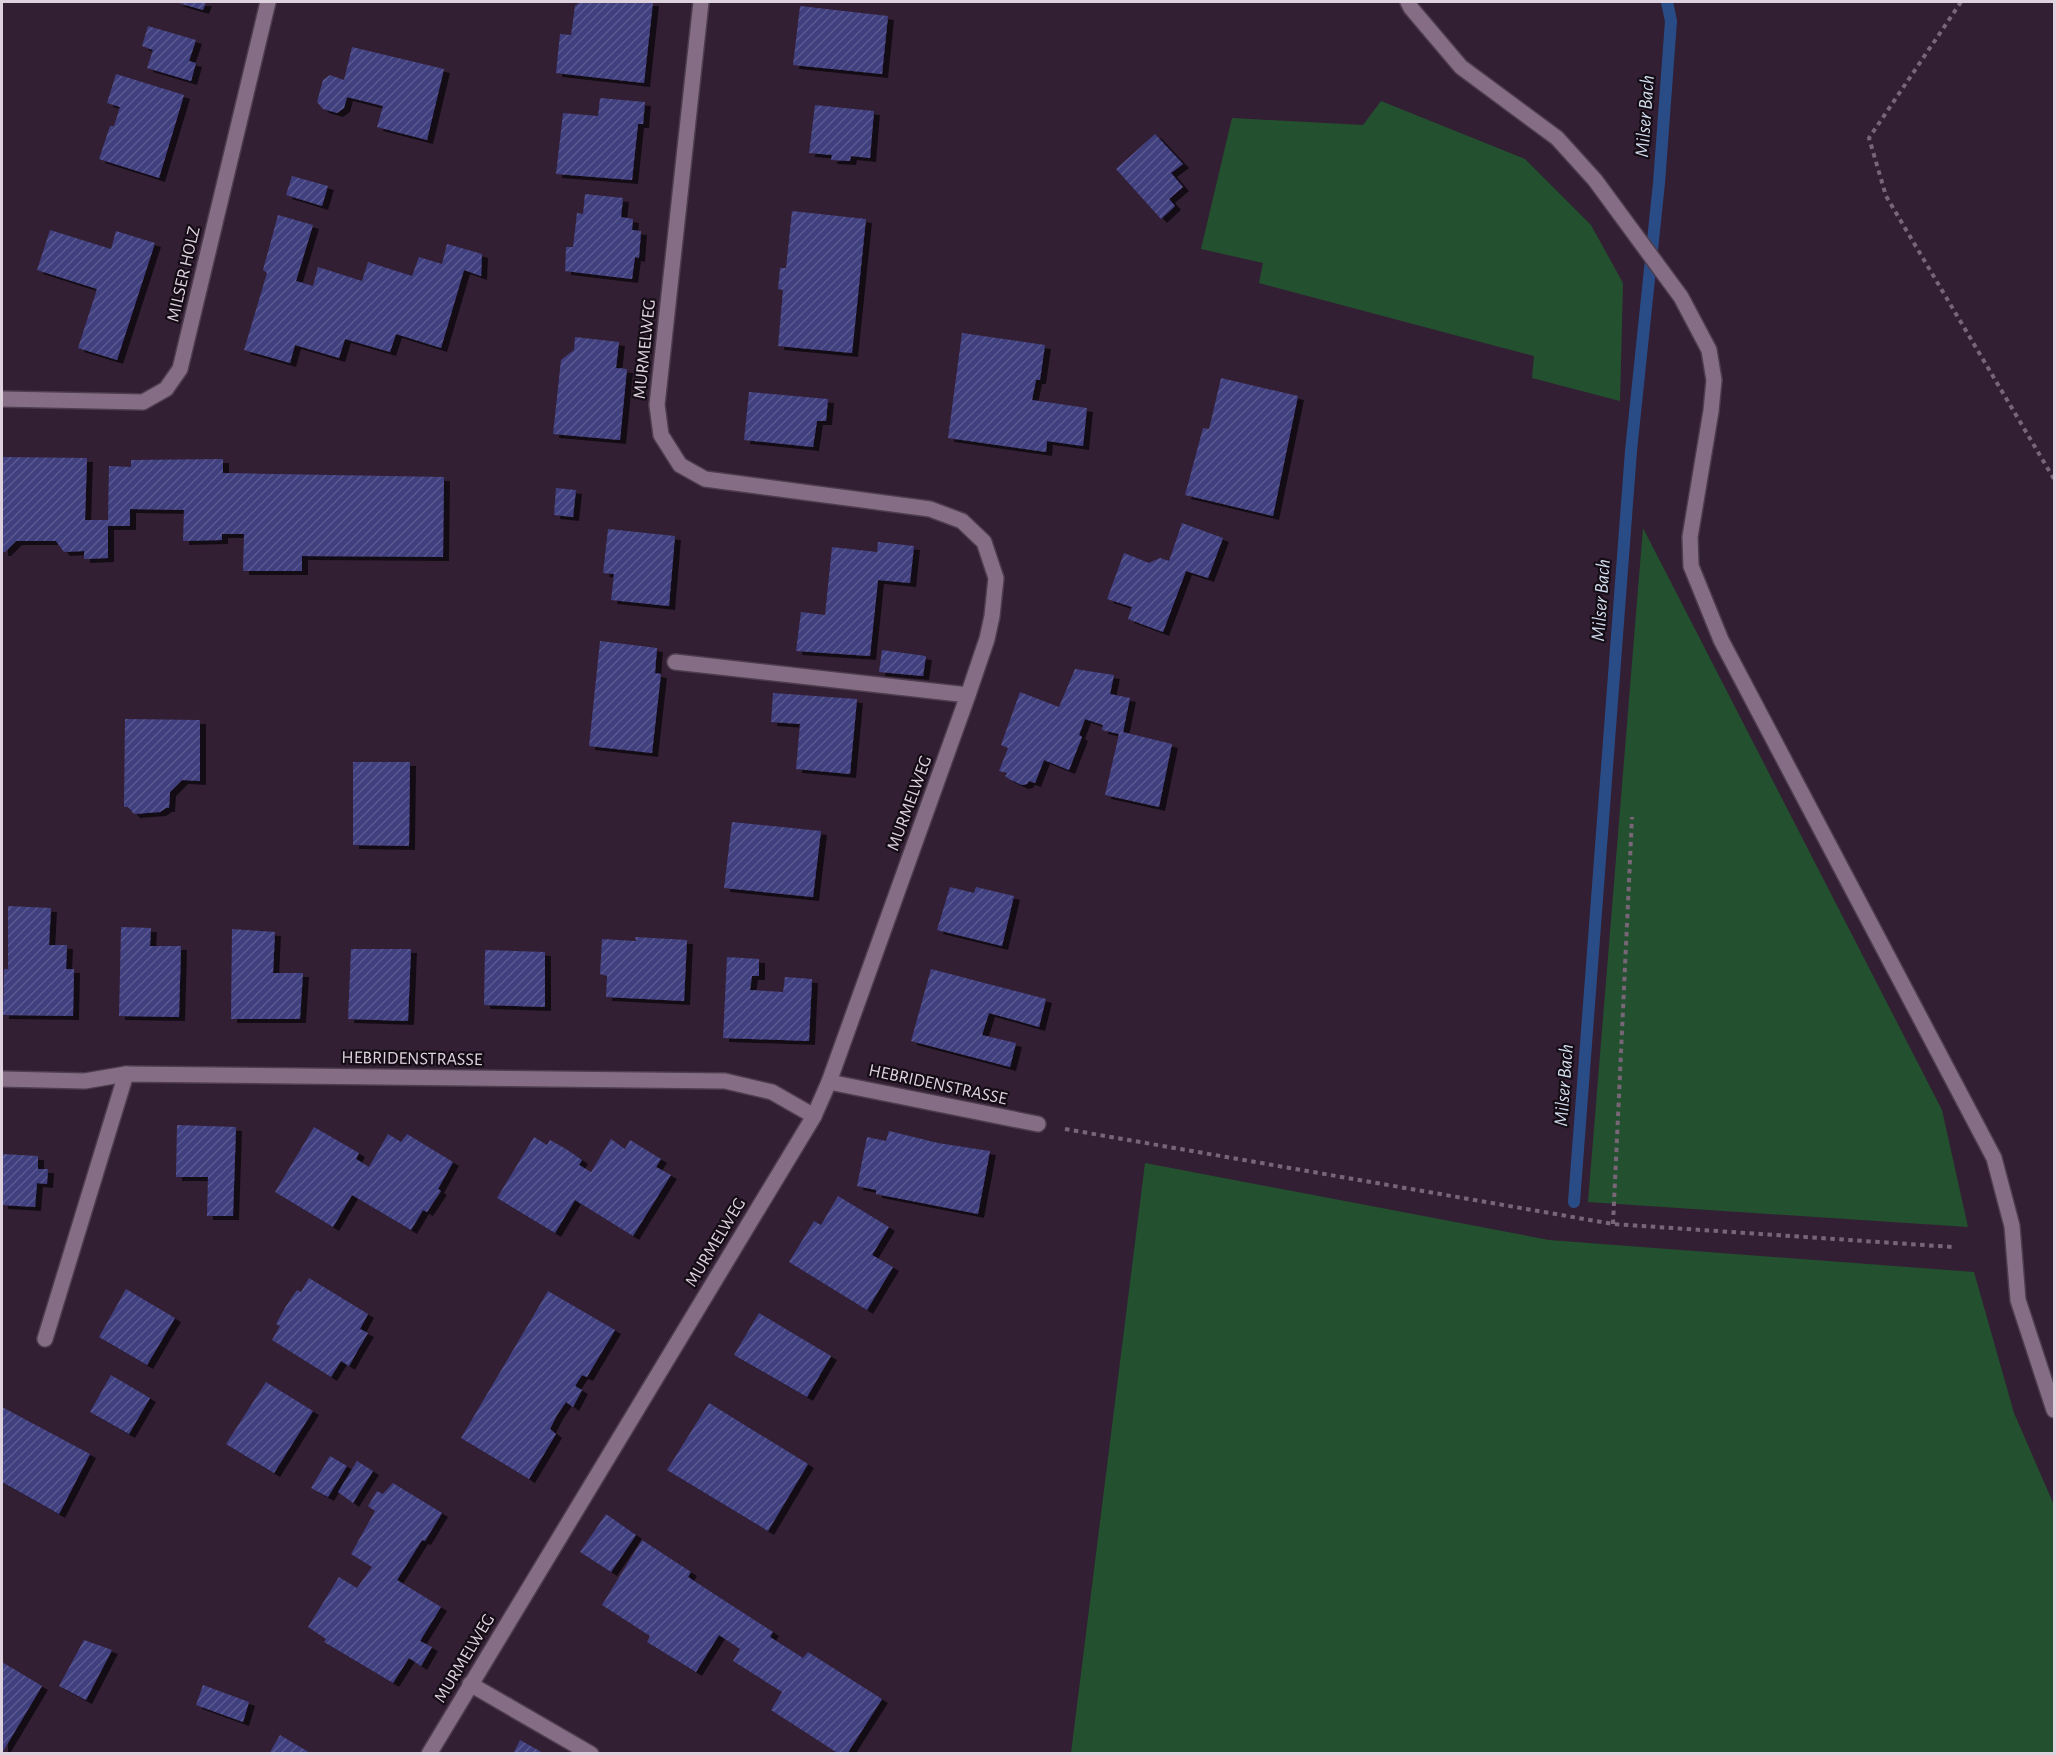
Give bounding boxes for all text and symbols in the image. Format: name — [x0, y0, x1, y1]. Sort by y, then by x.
water label: Milser Bach — [1632, 74, 1658, 158]
street label: MILSER HOLZ — [164, 225, 204, 324]
street label: MURMELWEG — [631, 298, 659, 400]
water label: Milser Bach — [1588, 558, 1614, 642]
street label: MURMELWEG — [884, 753, 936, 853]
water label: Milser Bach — [1551, 1043, 1577, 1127]
street label: HEBRIDENSTRASSE — [341, 1049, 483, 1069]
street label: HEBRIDENSTRASSE — [867, 1062, 1009, 1109]
street label: MURMELWEG — [682, 1195, 749, 1290]
street label: MURMELWEG — [431, 1611, 498, 1706]

